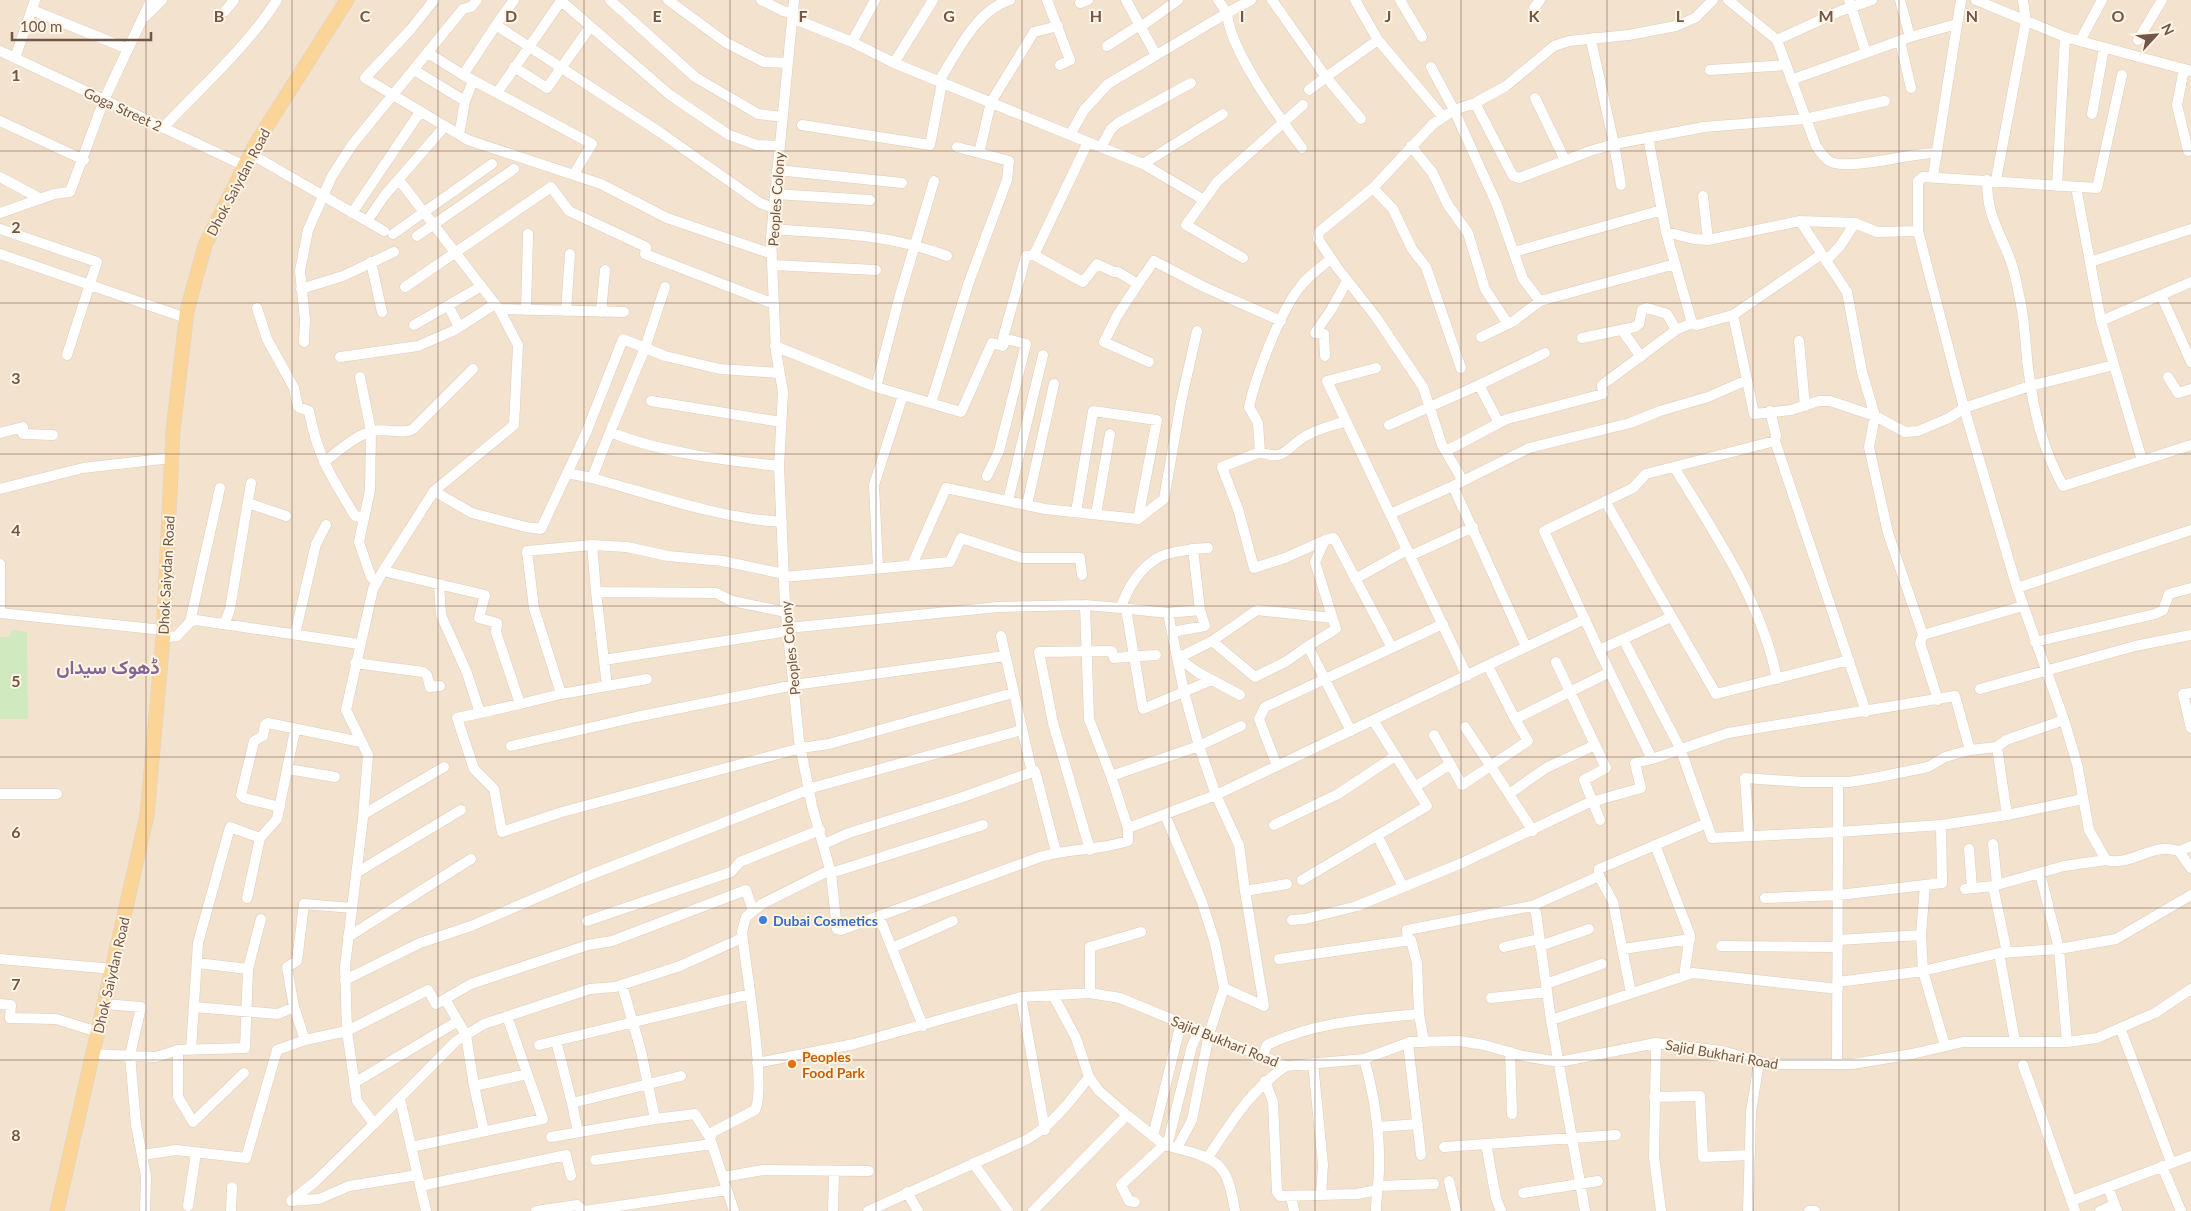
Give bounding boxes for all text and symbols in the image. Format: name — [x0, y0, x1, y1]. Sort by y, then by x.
text: B — [214, 6, 224, 25]
text: C — [360, 6, 371, 25]
text: D — [505, 6, 517, 25]
text: E — [652, 6, 662, 25]
text: F — [798, 6, 808, 25]
text: G — [943, 6, 955, 25]
text: H — [1090, 6, 1102, 25]
text: I — [1240, 6, 1244, 25]
text: J — [1385, 6, 1391, 25]
text: K — [1529, 6, 1541, 25]
text: L — [1676, 6, 1685, 25]
text: M — [1818, 6, 1834, 25]
text: N — [1966, 6, 1978, 25]
text: O — [2112, 6, 2125, 25]
scale bar — [12, 10, 151, 42]
north arrow — [2131, 10, 2181, 60]
text: 100 m — [20, 17, 62, 35]
text: N — [2158, 21, 2178, 38]
text: 1 — [11, 65, 21, 84]
street label: Goga Street 2 — [81, 83, 165, 135]
street label: Dhok Saiydan Road — [203, 125, 273, 239]
street label: Peoples Colony — [764, 150, 788, 247]
text: 2 — [11, 217, 21, 236]
text: 3 — [11, 368, 21, 387]
street label: Dhok Saiydan Road — [154, 515, 178, 635]
text: 4 — [11, 520, 21, 539]
street label: Peoples Colony — [777, 599, 803, 696]
district label: ڈھوک سیداں — [56, 655, 160, 680]
text: 5 — [11, 671, 21, 690]
text: 6 — [11, 822, 21, 841]
place label: Dubai Cosmetics — [773, 912, 878, 929]
marker: Dubai Cosmetics — [757, 914, 769, 926]
street label: Dhok Saiydan Road — [89, 915, 133, 1035]
text: 7 — [11, 974, 21, 993]
street label: Sajid Bukhari Road — [1169, 1012, 1281, 1070]
street label: Sajid Bukhari Road — [1664, 1036, 1780, 1072]
place label: Peoples Food Park — [802, 1048, 866, 1081]
marker: Peoples Food Park — [786, 1058, 798, 1070]
text: 8 — [11, 1125, 21, 1144]

